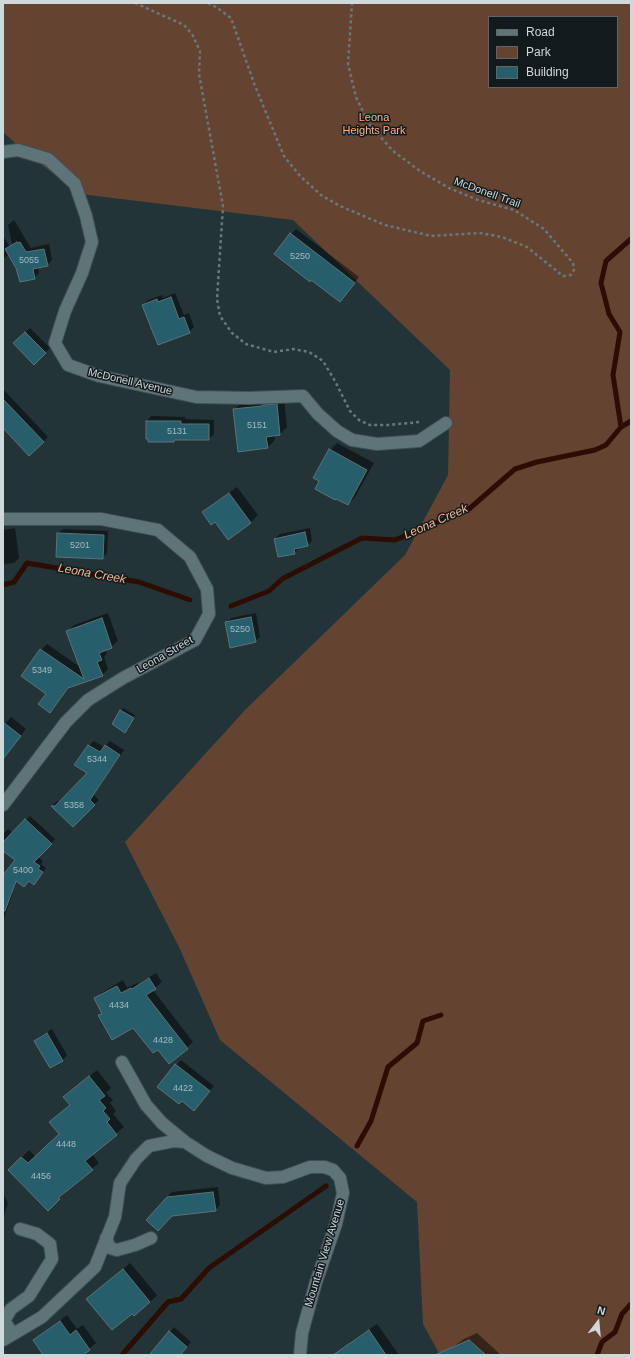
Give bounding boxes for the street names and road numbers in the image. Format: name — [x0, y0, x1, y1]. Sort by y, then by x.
street label: McDonell Trail — [452, 175, 522, 211]
street label: McDonell Avenue — [87, 366, 173, 398]
street label: Leona Street — [134, 634, 196, 676]
street label: Mountain View Avenue — [302, 1197, 348, 1309]

